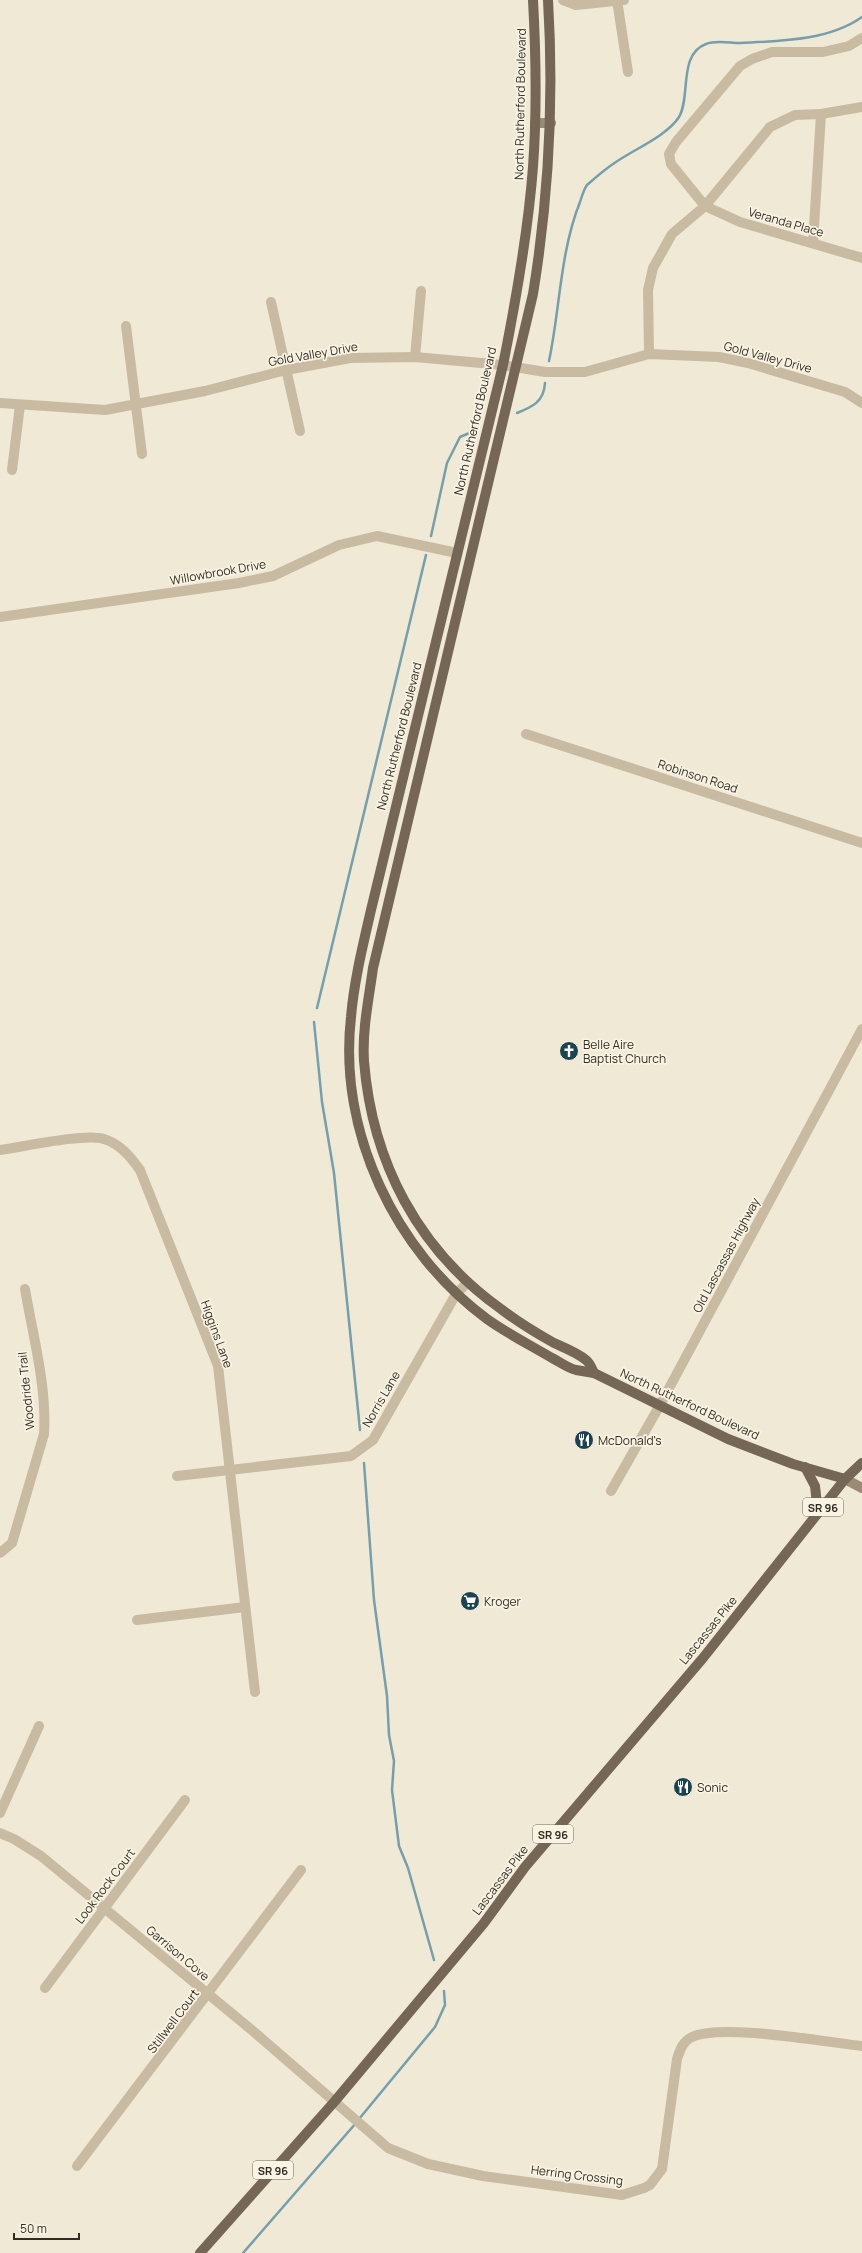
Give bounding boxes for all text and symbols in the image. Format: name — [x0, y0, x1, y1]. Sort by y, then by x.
street label: North Rutherford Boulevard — [510, 28, 530, 180]
street label: Veranda Place — [746, 203, 826, 241]
street label: Gold Valley Drive — [722, 337, 814, 377]
street label: Gold Valley Drive — [267, 338, 359, 370]
street label: North Rutherford Boulevard — [450, 345, 500, 497]
street label: Willowbrook Drive — [169, 555, 267, 589]
street label: North Rutherford Boulevard — [372, 660, 426, 812]
street label: Robinson Road — [656, 755, 740, 797]
place label: Belle Aire Baptist Church — [583, 1036, 666, 1067]
church icon: Belle Aire Baptist Church — [558, 1040, 580, 1062]
street label: Old Lascassas Highway — [688, 1194, 764, 1316]
street label: Higgins Lane — [197, 1298, 237, 1370]
street label: Woodride Trail — [13, 1351, 39, 1431]
street label: North Rutherford Boulevard — [618, 1364, 762, 1444]
street label: Norris Lane — [358, 1368, 404, 1430]
restaurant icon: McDonald's — [573, 1429, 595, 1451]
place label: McDonald's — [598, 1432, 662, 1449]
road number: SR 96 — [803, 1498, 843, 1516]
supermarket icon: Kroger — [459, 1590, 481, 1612]
street label: Lascassas Pike — [675, 1592, 741, 1668]
place label: Kroger — [484, 1593, 522, 1610]
restaurant icon: Sonic — [672, 1776, 694, 1798]
place label: Sonic — [697, 1779, 728, 1796]
road number: SR 96 — [533, 1825, 573, 1843]
street label: Lascassas Pike — [468, 1842, 532, 1918]
street label: Look Rock Court — [71, 1845, 139, 1927]
street label: Garrison Cove — [143, 1921, 213, 1985]
street label: Stillwell Court — [143, 1985, 203, 2057]
road number: SR 96 — [253, 2161, 293, 2179]
street label: Herring Crossing — [530, 2161, 624, 2189]
scale bar — [14, 2215, 79, 2241]
text: 50 m — [20, 2220, 47, 2237]

